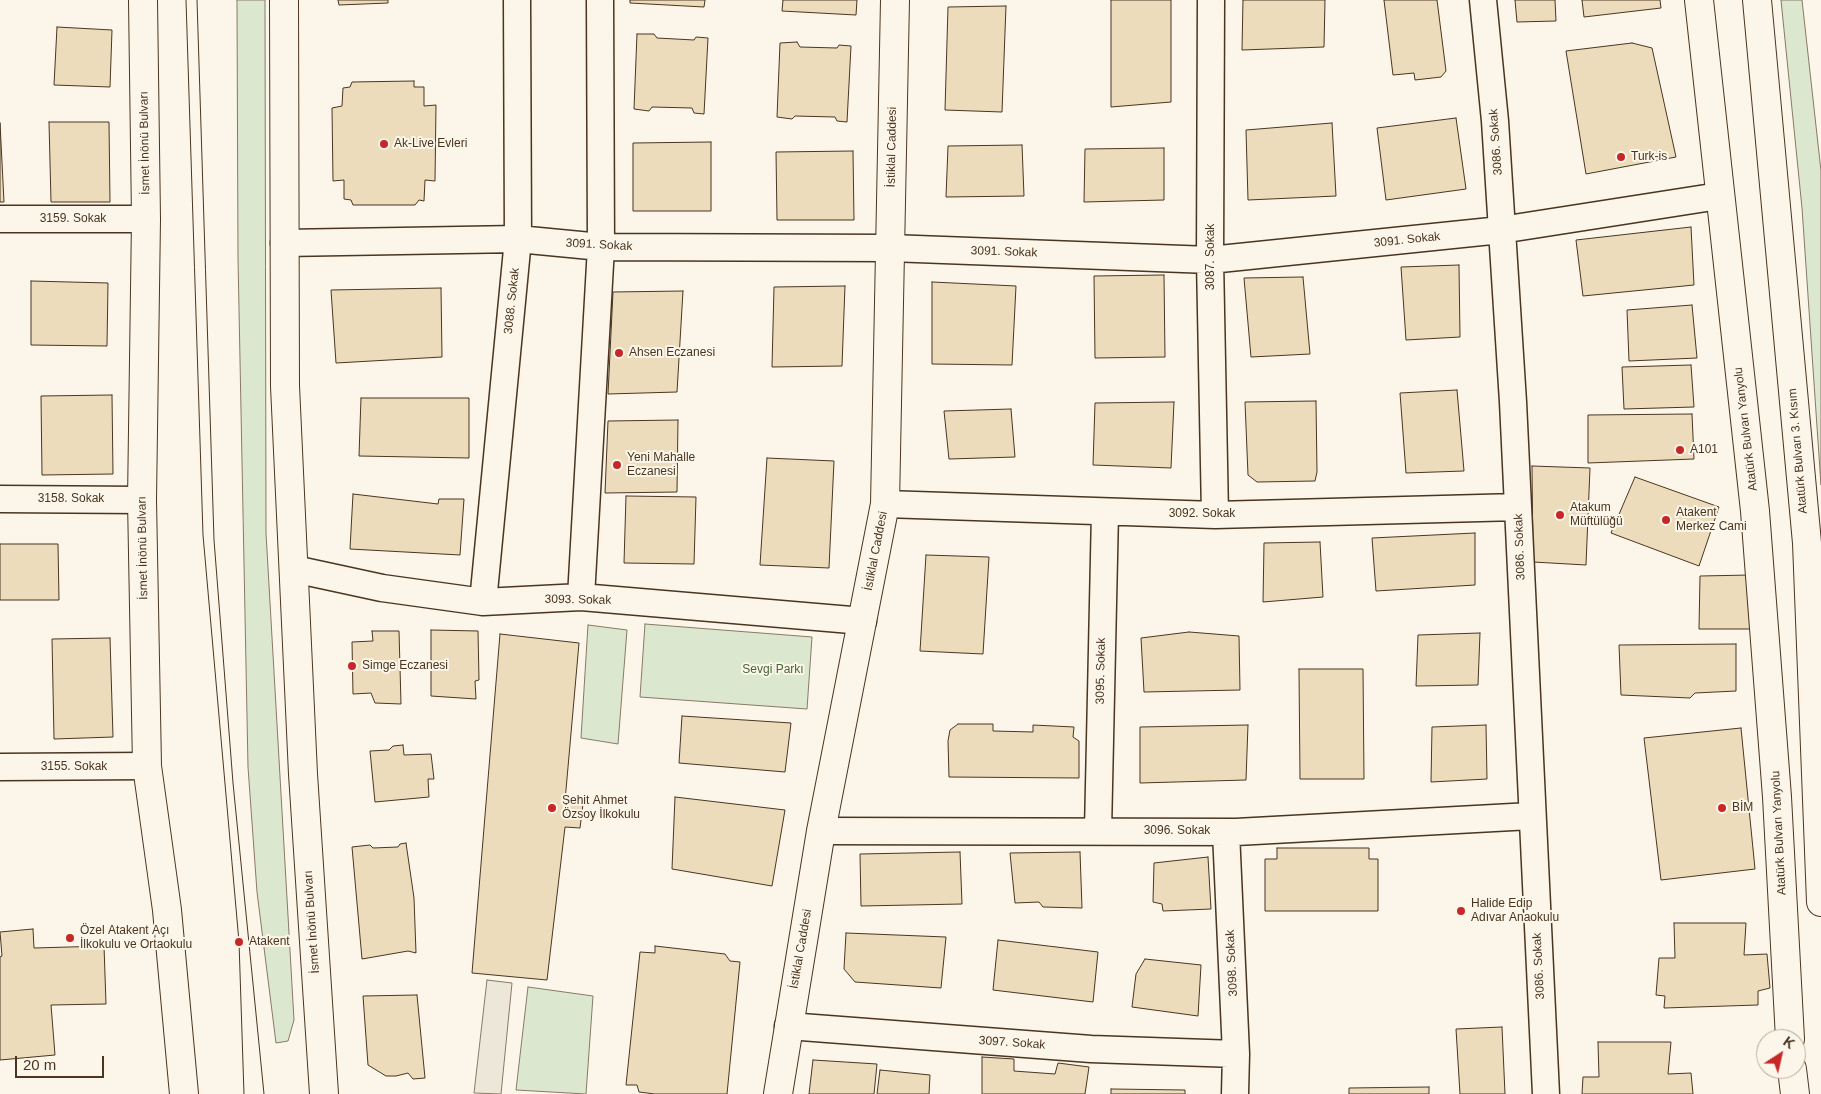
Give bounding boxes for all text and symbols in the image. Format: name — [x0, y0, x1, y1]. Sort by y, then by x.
street label: İsmet İnönü Bulvarı — [137, 91, 153, 195]
street label: İstiklal Caddesi — [884, 107, 900, 187]
street label: 3086. Sokak — [1486, 108, 1506, 176]
place label: Ak-Live Evleri — [394, 137, 467, 151]
marker: Ak-Live Evleri — [378, 138, 390, 150]
place label: Turk-is — [1631, 150, 1667, 164]
marker: Turk-is — [1615, 151, 1627, 163]
street label: 3159. Sokak — [40, 212, 106, 226]
street label: 3087. Sokak — [1204, 224, 1218, 290]
street label: 3091. Sokak — [1373, 229, 1441, 251]
street label: 3091. Sokak — [565, 236, 633, 254]
street label: 3091. Sokak — [970, 244, 1038, 260]
street label: 3088. Sokak — [501, 267, 523, 335]
place label: Ahsen Eczanesi — [629, 346, 715, 360]
marker: Ahsen Eczanesi — [613, 347, 625, 359]
street label: Atatürk Bulvarı Yanyolu — [1731, 366, 1761, 492]
street label: Atatürk Bulvarı 3. Kısım — [1785, 388, 1811, 514]
place label: A101 — [1690, 443, 1718, 457]
marker: A101 — [1674, 444, 1686, 456]
place label: Yeni Mahalle Eczanesi — [627, 451, 695, 479]
marker: Yeni Mahalle Eczanesi — [611, 459, 623, 471]
street label: 3158. Sokak — [38, 492, 104, 506]
street label: İsmet İnönü Bulvarı — [135, 496, 151, 600]
place label: Atakum Müftülüğü — [1570, 501, 1623, 529]
place label: Atakent Merkez Cami — [1676, 506, 1747, 534]
street label: 3092. Sokak — [1169, 507, 1235, 521]
marker: Atakum Müftülüğü — [1554, 509, 1566, 521]
street label: İstiklal Caddesi — [861, 510, 891, 592]
street label: 3086. Sokak — [1512, 513, 1528, 581]
marker: Atakent Merkez Cami — [1660, 514, 1672, 526]
street label: 3093. Sokak — [545, 592, 611, 608]
street label: 3095. Sokak — [1093, 638, 1109, 704]
place label: Simge Eczanesi — [362, 659, 448, 673]
marker: Simge Eczanesi — [346, 660, 358, 672]
park label: Sevgi Parkı — [742, 663, 804, 677]
street label: 3155. Sokak — [41, 760, 107, 774]
street label: Atatürk Bulvarı Yanyolu — [1769, 770, 1789, 896]
place label: Şehit Ahmet Özsoy İlkokulu — [562, 794, 640, 822]
place label: BİM — [1732, 801, 1753, 815]
marker: Şehit Ahmet Özsoy İlkokulu — [546, 802, 558, 814]
marker: BİM — [1716, 802, 1728, 814]
street label: 3096. Sokak — [1144, 824, 1210, 838]
street label: İsmet İnönü Bulvarı — [301, 870, 323, 974]
place label: Halide Edip Adıvar Anaokulu — [1471, 897, 1559, 925]
marker: Halide Edip Adıvar Anaokulu — [1455, 905, 1467, 917]
street label: İstiklal Caddesi — [787, 908, 815, 990]
place label: Özel Atakent Açı İlkokulu ve Ortaokulu — [80, 924, 192, 952]
street label: 3098. Sokak — [1223, 929, 1241, 997]
marker: Özel Atakent Açı İlkokulu ve Ortaokulu — [64, 932, 76, 944]
street label: 3086. Sokak — [1530, 932, 1548, 1000]
place label: Atakent — [249, 935, 290, 949]
marker: Atakent — [233, 936, 245, 948]
north arrow — [1756, 1029, 1806, 1079]
street label: 3097. Sokak — [978, 1033, 1046, 1053]
text: K — [1780, 1033, 1798, 1052]
scale bar — [18, 1046, 106, 1078]
text: 20 m — [23, 1056, 56, 1073]

